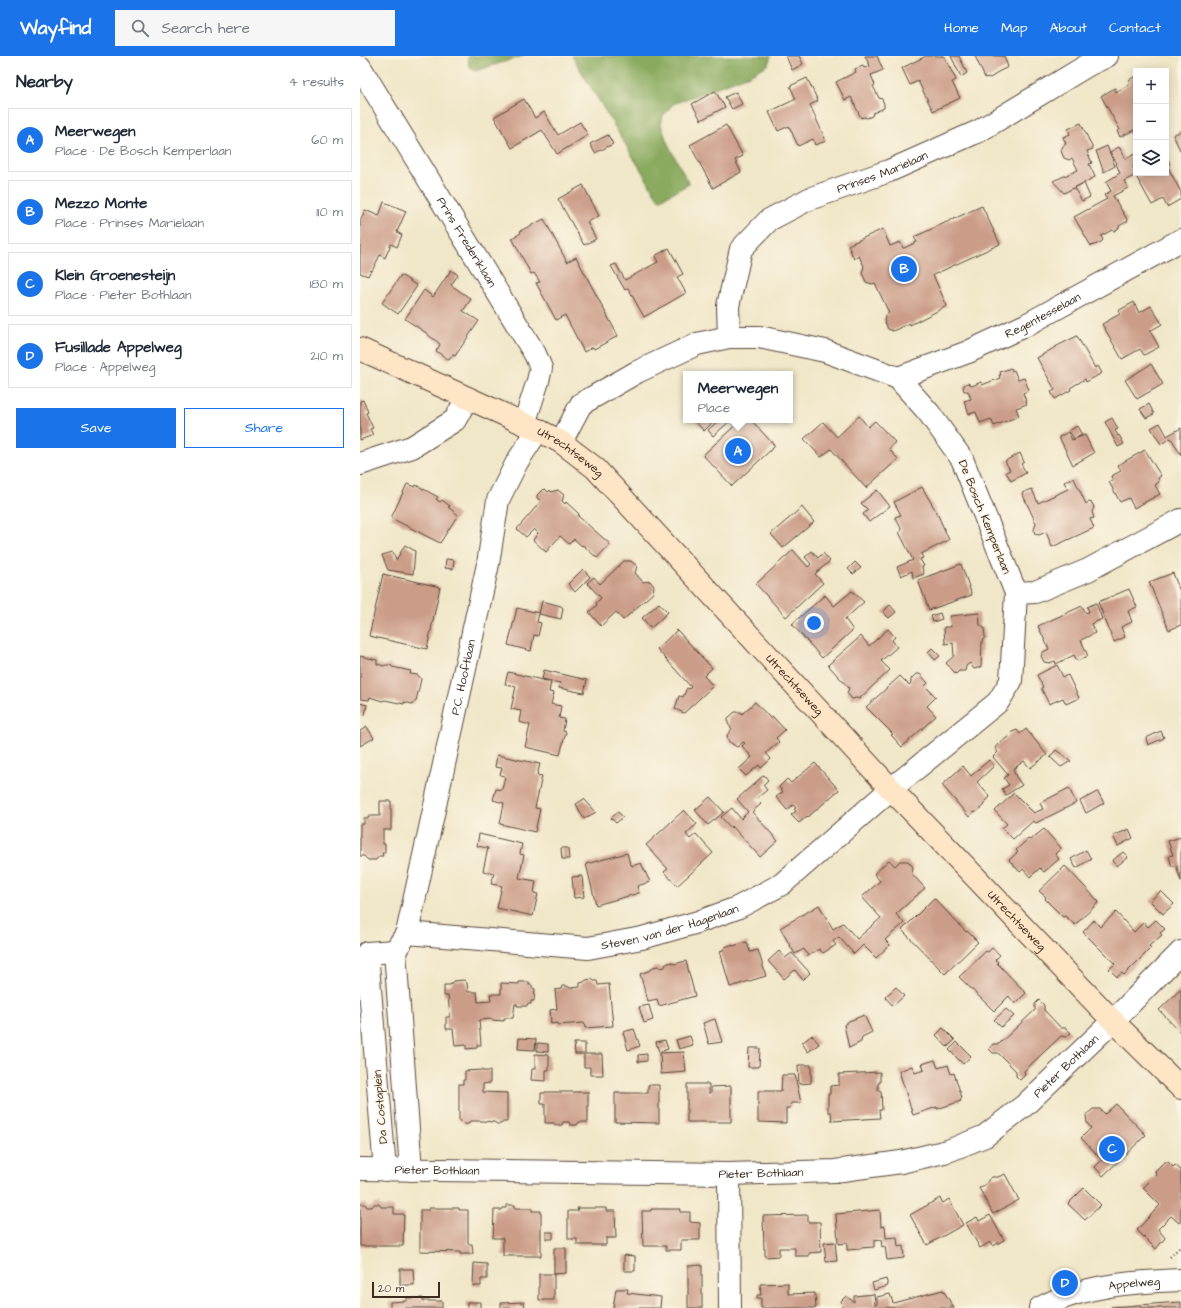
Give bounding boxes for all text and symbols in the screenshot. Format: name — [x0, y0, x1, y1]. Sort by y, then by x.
search box — [115, 10, 395, 46]
text: Wayfind — [20, 15, 91, 42]
icon: search — [129, 17, 151, 39]
text: Search here — [161, 18, 250, 39]
text: Home — [944, 18, 979, 38]
text: Map — [1001, 18, 1027, 38]
text: About — [1049, 18, 1087, 38]
text: Contact — [1109, 18, 1161, 38]
map controls — [1133, 68, 1169, 176]
button: + — [1133, 68, 1169, 104]
text: Nearby — [16, 70, 73, 94]
text: 4 results — [289, 73, 344, 91]
button: − — [1133, 104, 1169, 140]
text: Meerwegen — [55, 121, 136, 142]
text: A — [26, 131, 34, 149]
text: 60 m — [311, 131, 343, 149]
button: layers — [1133, 140, 1169, 176]
text: Place · De Bosch Kemperlaan — [55, 142, 231, 160]
street label: Prinses Marielaan — [834, 147, 931, 198]
text: Mezzo Monte — [55, 193, 147, 214]
street label: Prins Frederiklaan — [432, 194, 500, 291]
text: B — [25, 203, 35, 221]
text: 110 m — [316, 203, 343, 221]
text: Place · Prinses Marielaan — [55, 214, 204, 232]
pin: B — [891, 254, 917, 284]
text: Klein Groenesteijn — [55, 265, 175, 286]
text: C — [25, 275, 35, 293]
text: 180 m — [309, 275, 343, 293]
text: Place · Pieter Bothlaan — [55, 286, 191, 304]
street label: Regentesselaan — [1002, 289, 1084, 343]
text: Fusillade Appelweg — [55, 337, 182, 358]
text: D — [26, 347, 34, 365]
text: 210 m — [310, 347, 343, 365]
text: Place · Appelweg — [55, 358, 156, 376]
popup — [683, 371, 793, 423]
text: Meerwegen — [698, 378, 778, 399]
text: Place — [698, 399, 730, 417]
button: Save — [16, 408, 176, 448]
button: Share — [184, 408, 344, 448]
street label: Utrechtseweg — [534, 423, 607, 482]
pin: A — [725, 436, 751, 466]
street label: De Bosch Kemperlaan — [954, 458, 1015, 577]
your location — [804, 613, 824, 633]
street label: P.C. Hooftlaan — [447, 638, 480, 717]
street label: Utrechtseweg — [762, 651, 827, 720]
street label: Utrechtseweg — [983, 887, 1050, 956]
street label: Steven van der Hagenlaan — [600, 900, 741, 954]
street label: Pieter Bothlaan — [1030, 1031, 1103, 1102]
street label: Da Costaplein — [369, 1069, 392, 1144]
pin: C — [1099, 1134, 1125, 1164]
street label: Pieter Bothlaan — [394, 1161, 480, 1180]
street label: Pieter Bothlaan — [718, 1164, 804, 1183]
pin: D — [1052, 1268, 1078, 1298]
street label: Appelweg — [1107, 1273, 1161, 1295]
scale bar — [372, 1280, 440, 1299]
text: 20 m — [378, 1281, 404, 1296]

